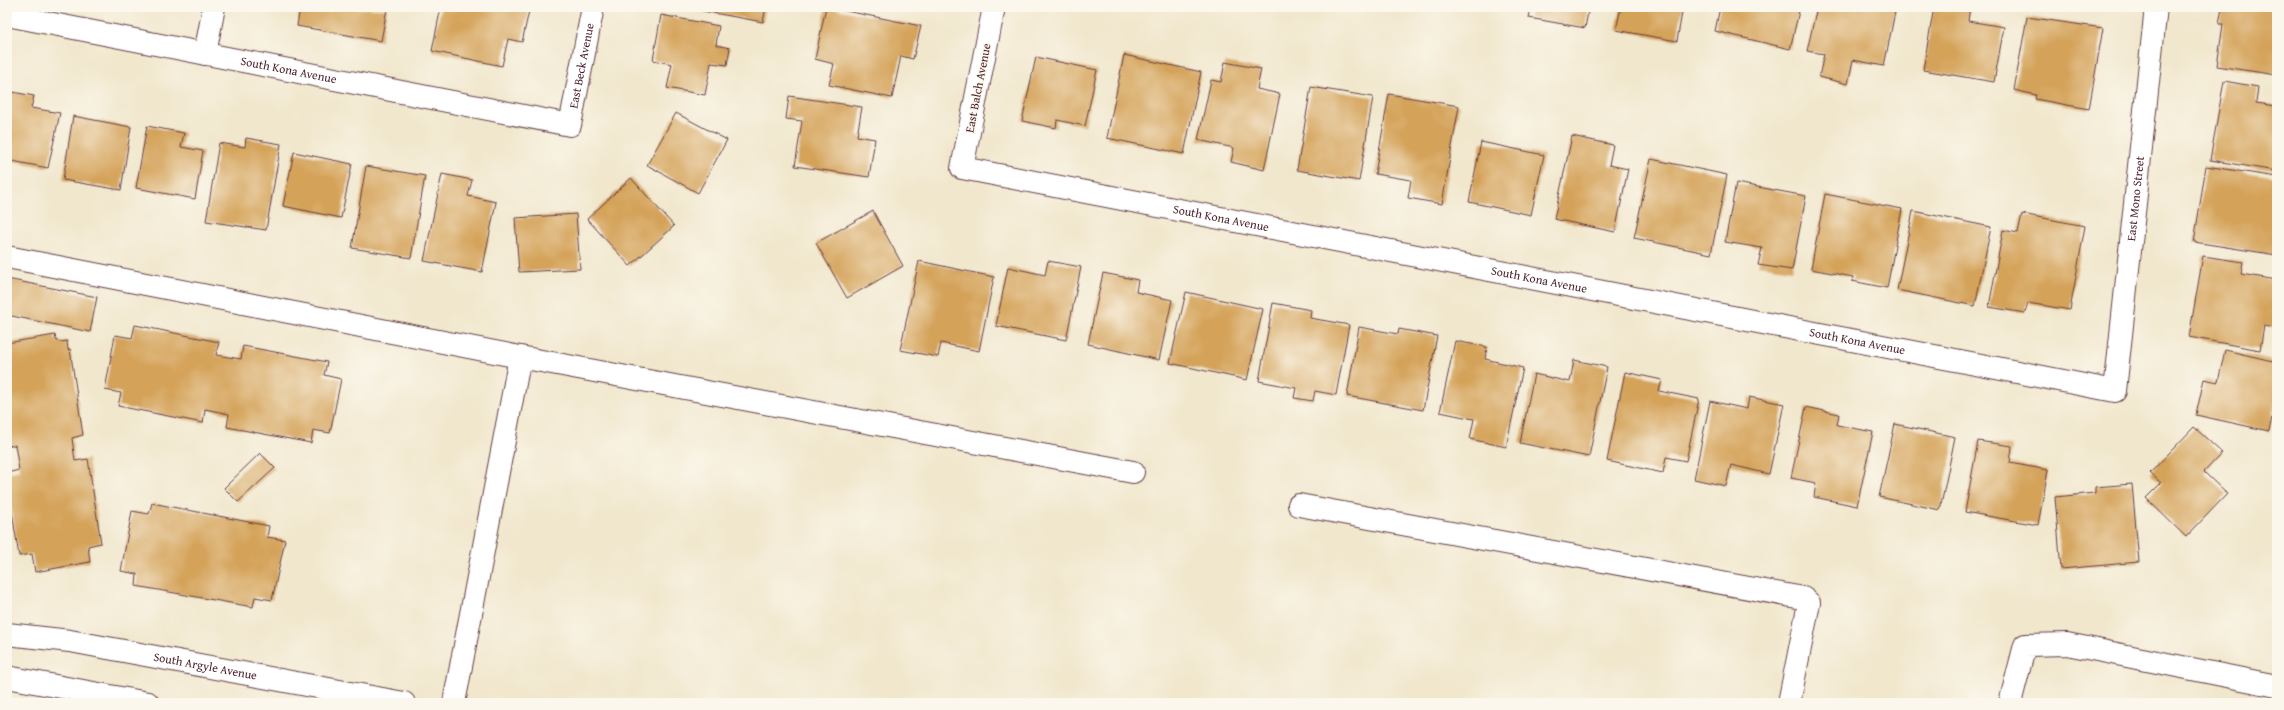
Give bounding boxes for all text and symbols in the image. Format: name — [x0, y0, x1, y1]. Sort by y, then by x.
street label: East Beck Avenue — [564, 21, 598, 110]
street label: East Balch Avenue — [961, 41, 995, 134]
street label: South Kona Avenue — [239, 52, 339, 87]
street label: East Mono Street — [2122, 154, 2148, 242]
street label: South Kona Avenue — [1172, 200, 1271, 235]
street label: South Kona Avenue — [1490, 262, 1589, 297]
street label: South Kona Avenue — [1808, 323, 1907, 358]
street label: South Argyle Avenue — [152, 648, 259, 684]

